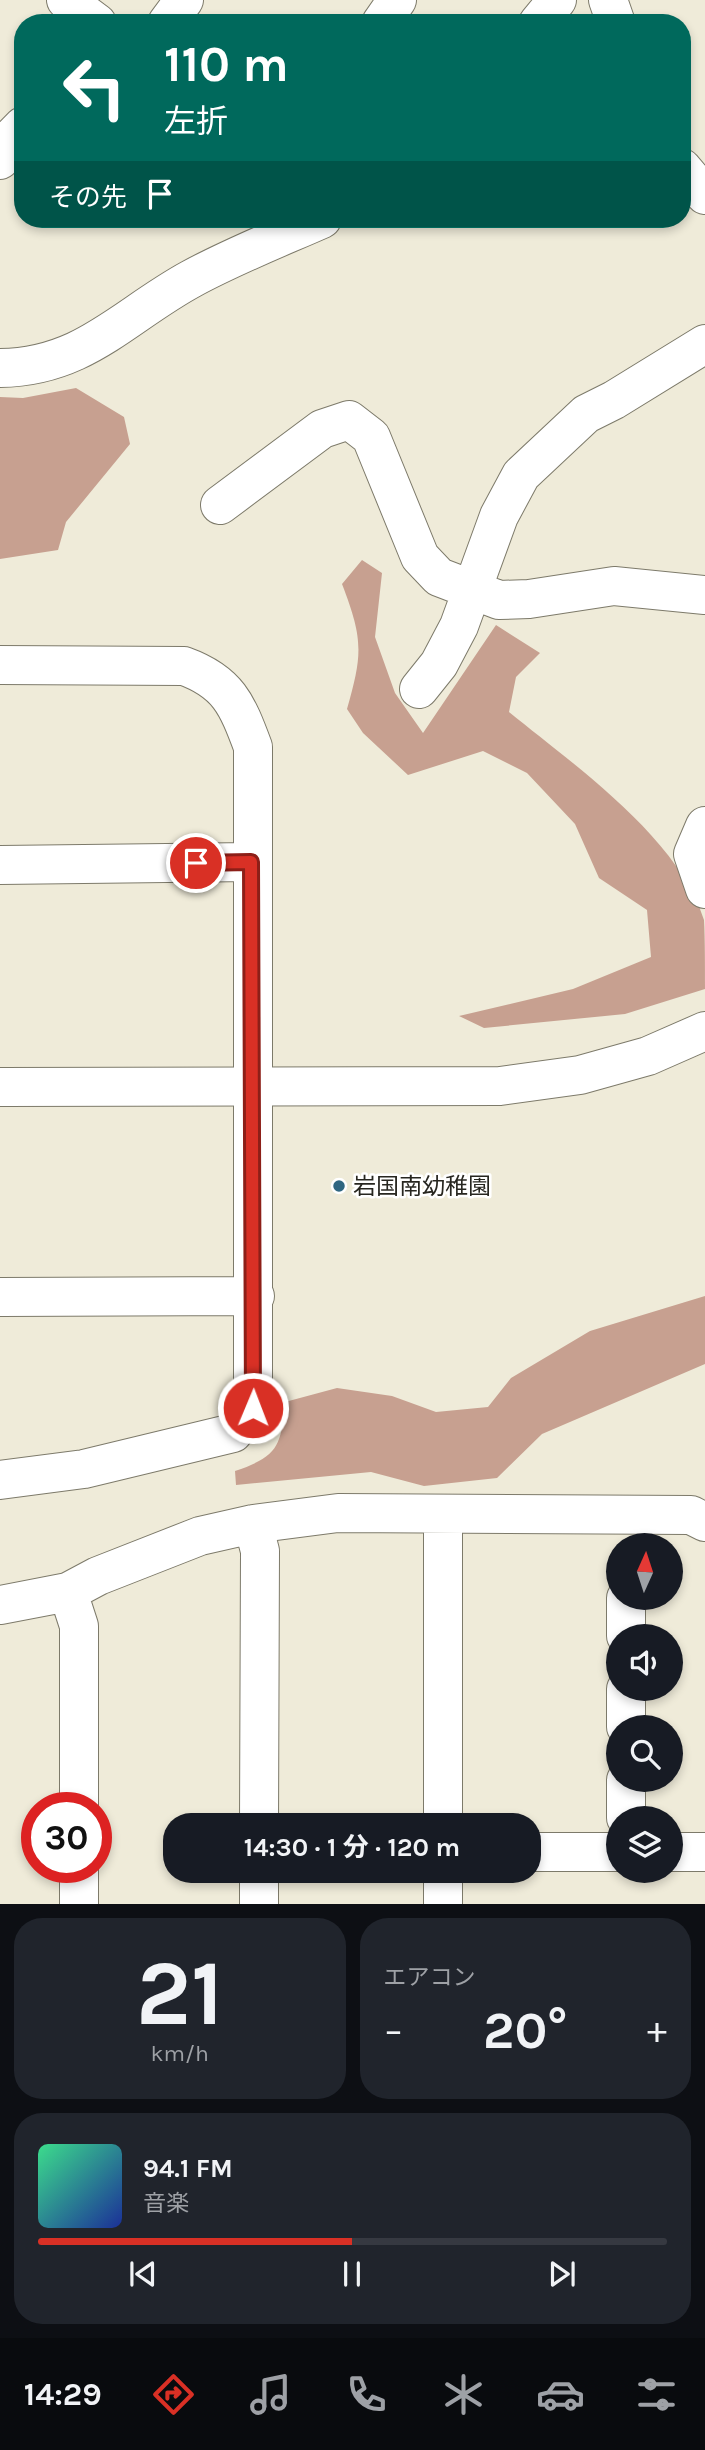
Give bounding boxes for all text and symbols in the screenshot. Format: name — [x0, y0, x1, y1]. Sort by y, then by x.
text: 110 m — [164, 36, 289, 93]
icon: left — [49, 42, 140, 133]
text: 左折 — [164, 103, 228, 140]
icon: arrive — [141, 175, 179, 213]
text: その先 — [49, 182, 127, 213]
pin — [166, 833, 226, 893]
icon: arrive — [177, 844, 215, 882]
place label: 岩国南幼稚園 — [353, 1173, 491, 1200]
marker: 岩国南幼稚園 — [331, 1178, 347, 1194]
position arrow — [216, 1371, 290, 1445]
north arrow — [606, 1533, 682, 1610]
map controls — [606, 1533, 683, 1883]
button: sound — [606, 1624, 683, 1701]
button: search — [606, 1715, 683, 1792]
speed limit sign: 30 — [21, 1792, 112, 1883]
button: layers — [606, 1806, 683, 1883]
text: 14:30 · 1 分 · 120 m — [244, 1832, 460, 1863]
text: 21 — [136, 1941, 224, 2047]
text: エアコン — [384, 1964, 476, 1991]
text: 20° — [483, 2000, 568, 2061]
text: − — [384, 2008, 403, 2053]
text: + — [647, 2008, 667, 2053]
text: km/h — [151, 2040, 209, 2067]
text: 94.1 FM — [143, 2153, 233, 2184]
text: 音楽 — [143, 2190, 189, 2217]
icon: previous — [124, 2255, 162, 2293]
icon: pause — [333, 2255, 371, 2293]
icon: next — [543, 2255, 581, 2293]
icon: directions — [149, 2370, 198, 2419]
icon: music — [246, 2370, 295, 2419]
icon: phone — [342, 2370, 391, 2419]
icon: climate — [439, 2370, 488, 2419]
icon: car — [536, 2370, 585, 2419]
icon: filters — [632, 2370, 681, 2419]
text: 14:29 — [24, 2376, 102, 2413]

